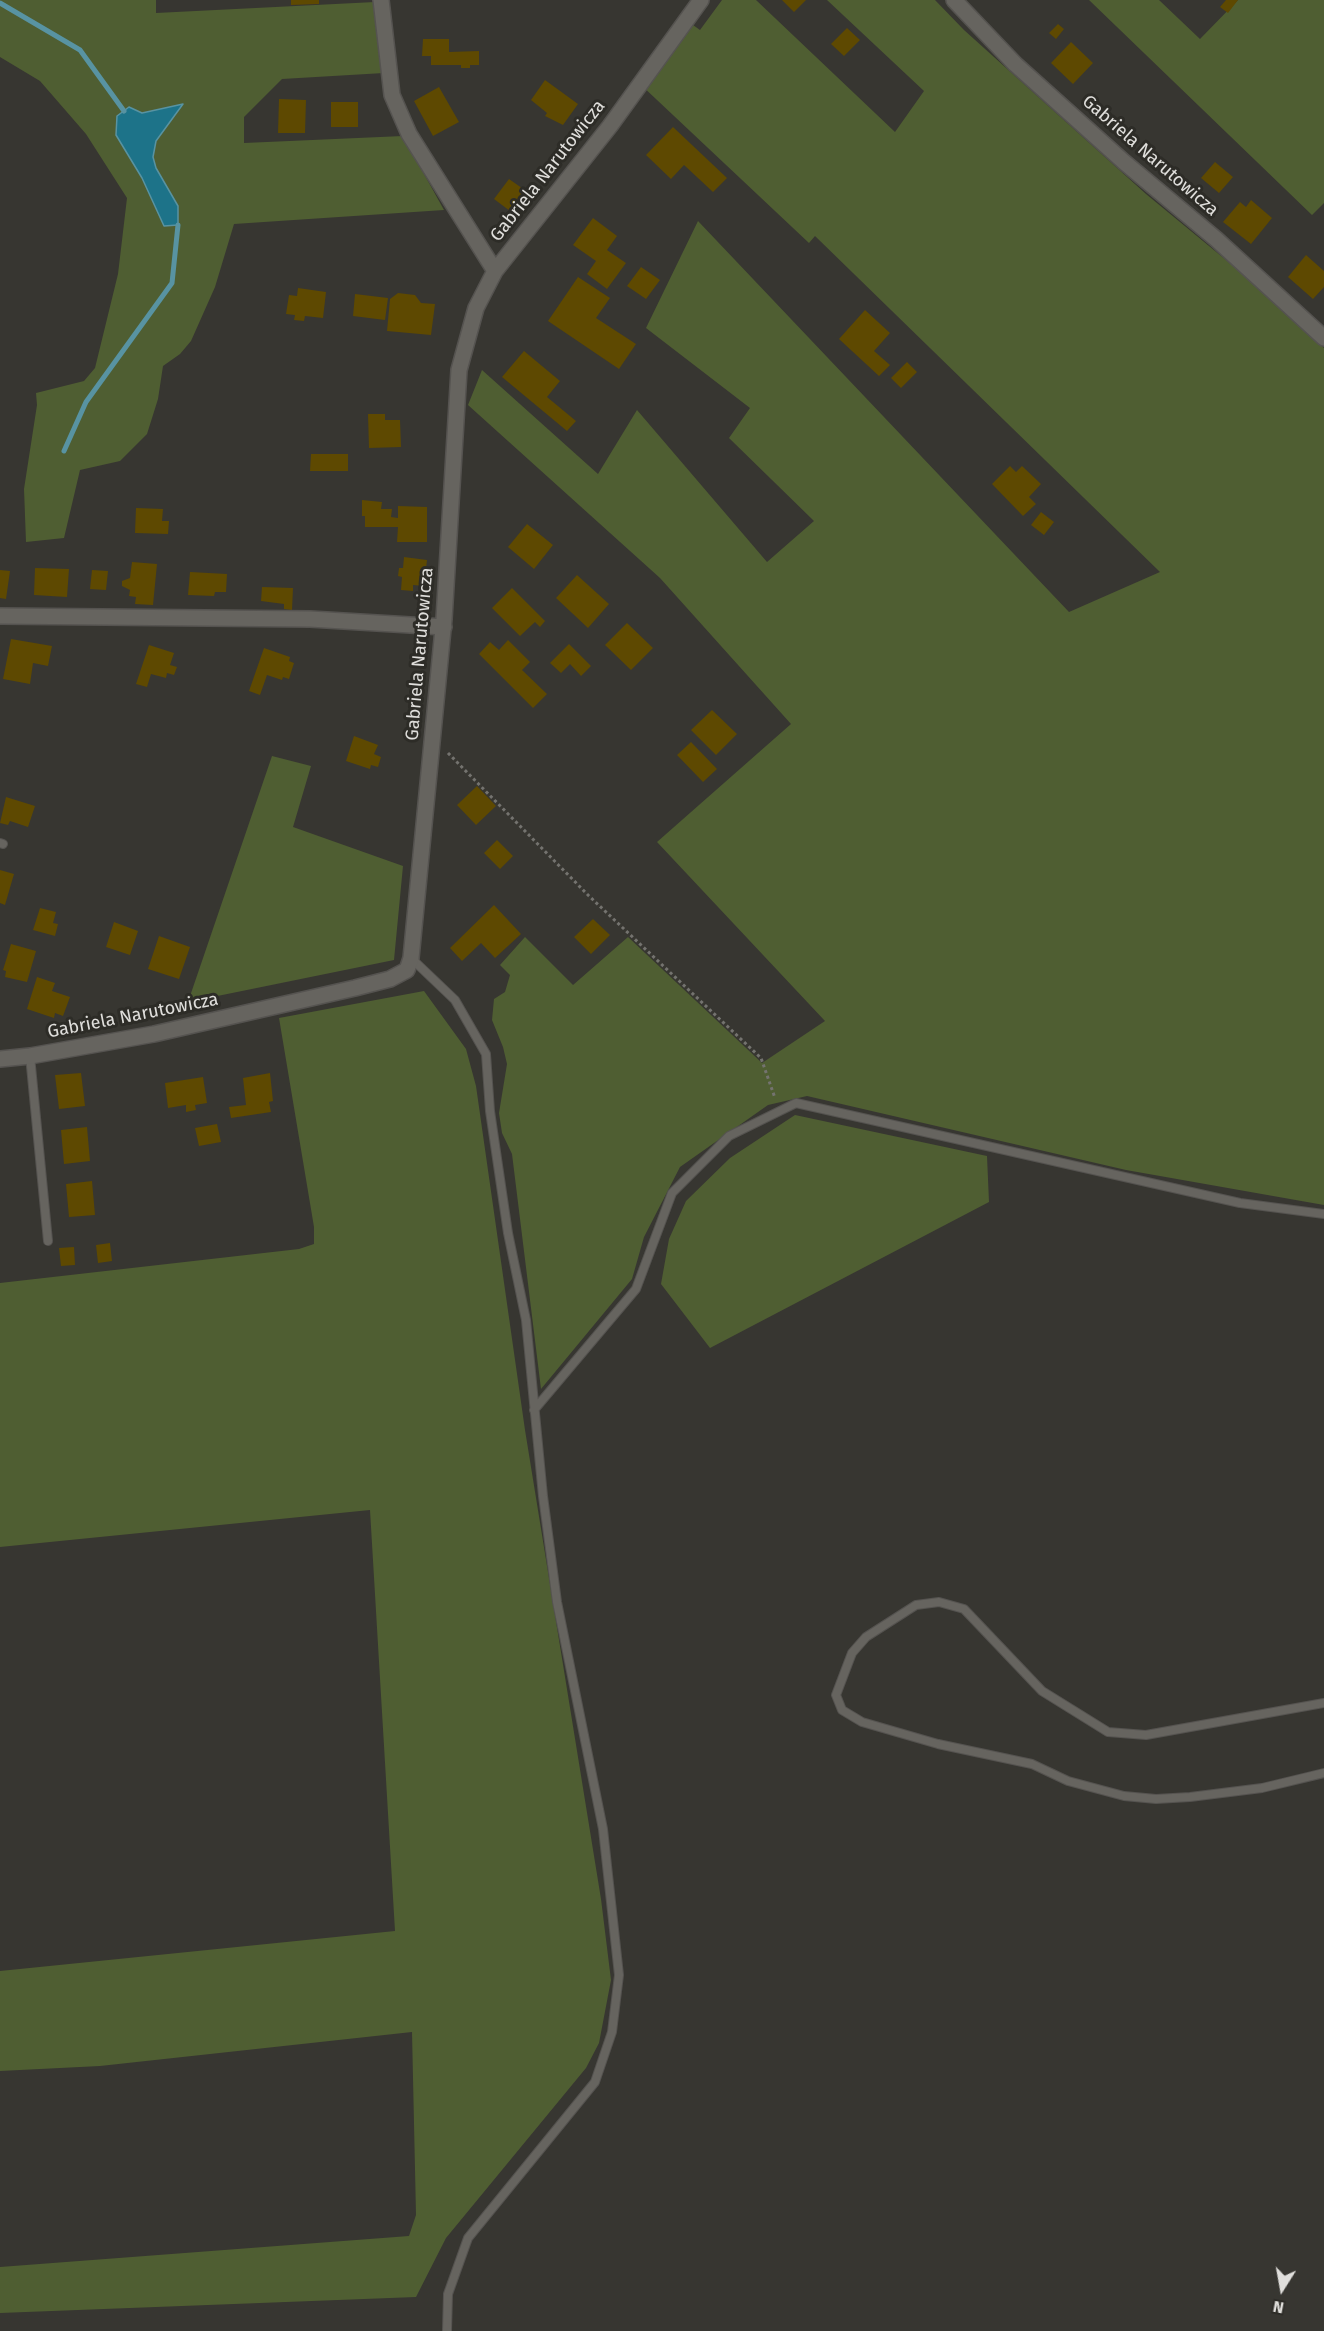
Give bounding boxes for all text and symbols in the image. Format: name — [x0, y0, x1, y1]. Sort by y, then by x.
street label: Gabriela Narutowicza — [1077, 91, 1223, 221]
street label: Gabriela Narutowicza — [486, 96, 610, 246]
street label: Gabriela Narutowicza — [402, 567, 438, 741]
street label: Gabriela Narutowicza — [46, 989, 220, 1043]
north arrow — [1252, 2259, 1312, 2319]
text: N — [1271, 2297, 1285, 2317]

